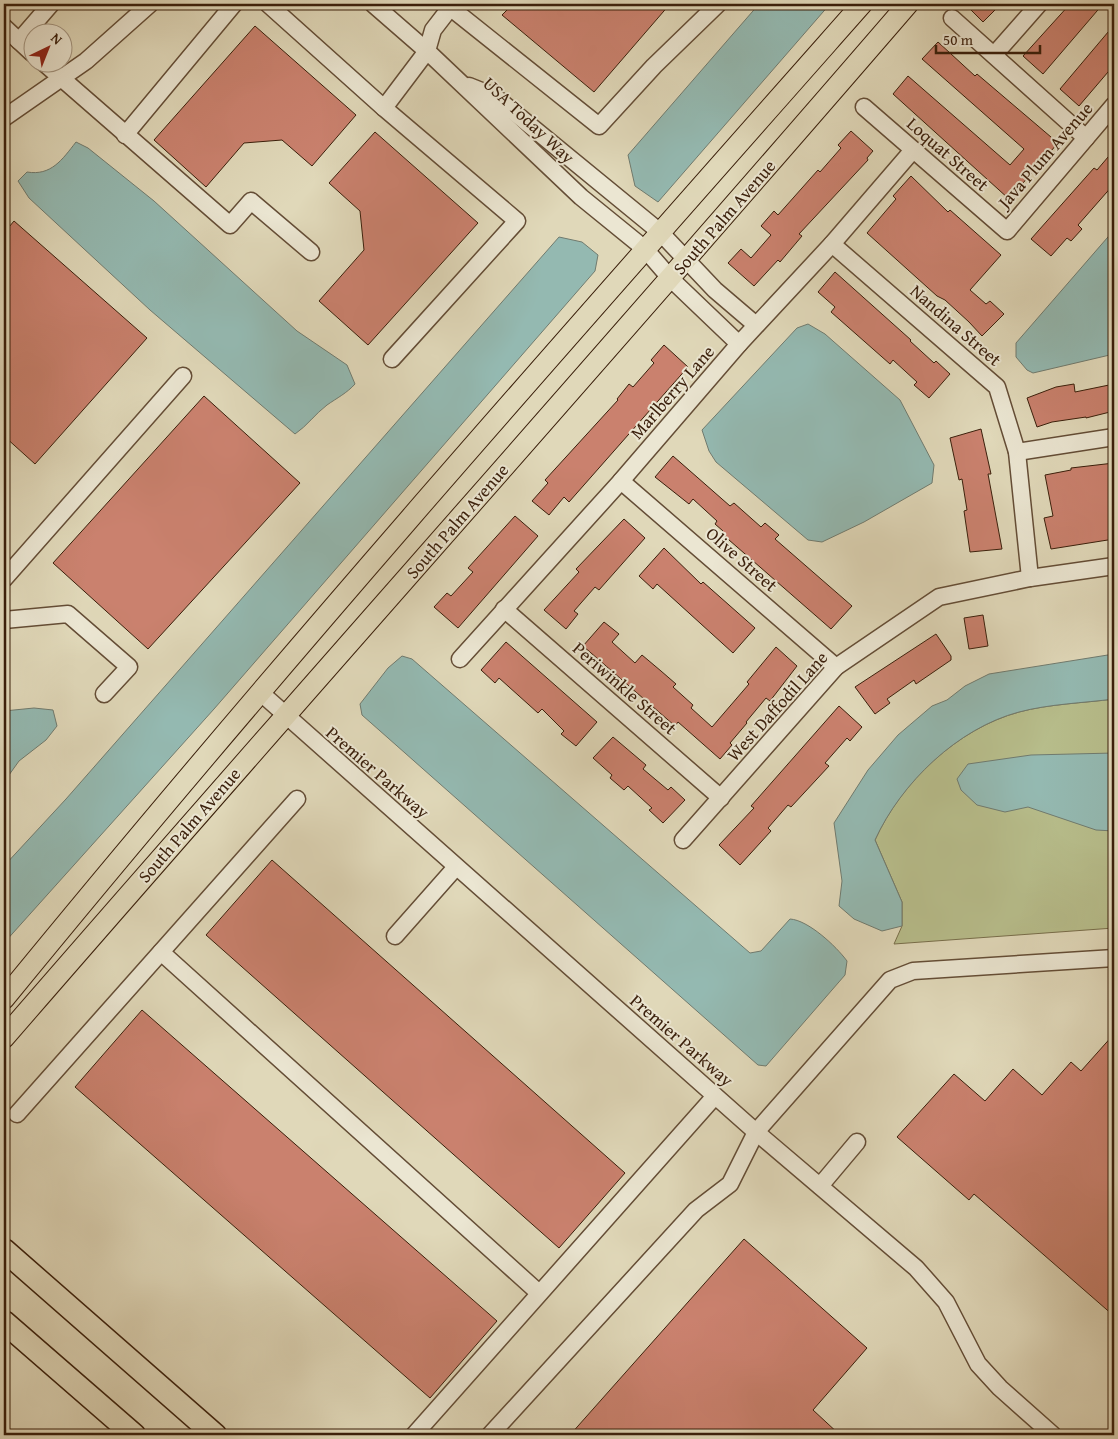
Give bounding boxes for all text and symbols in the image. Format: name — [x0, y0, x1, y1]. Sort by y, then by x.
north arrow — [22, 22, 72, 72]
scale bar — [936, 22, 1039, 54]
text: N — [47, 28, 68, 49]
text: 50 m — [943, 29, 974, 50]
street label: USA Today Way — [477, 70, 581, 170]
street label: Java Plum Avenue — [990, 96, 1099, 216]
street label: Loquat Street — [901, 111, 996, 198]
street label: South Palm Avenue — [666, 153, 782, 281]
street label: Nandina Street — [904, 278, 1008, 373]
street label: Marlberry Lane — [623, 339, 721, 445]
street label: South Palm Avenue — [399, 457, 515, 585]
street label: Olive Street — [700, 520, 784, 598]
street label: Periwinkle Street — [567, 635, 684, 741]
street label: West Daffodil Lane — [720, 645, 834, 767]
street label: Premier Parkway — [320, 719, 436, 825]
street label: South Palm Avenue — [131, 761, 247, 889]
street label: Premier Parkway — [624, 987, 740, 1093]

